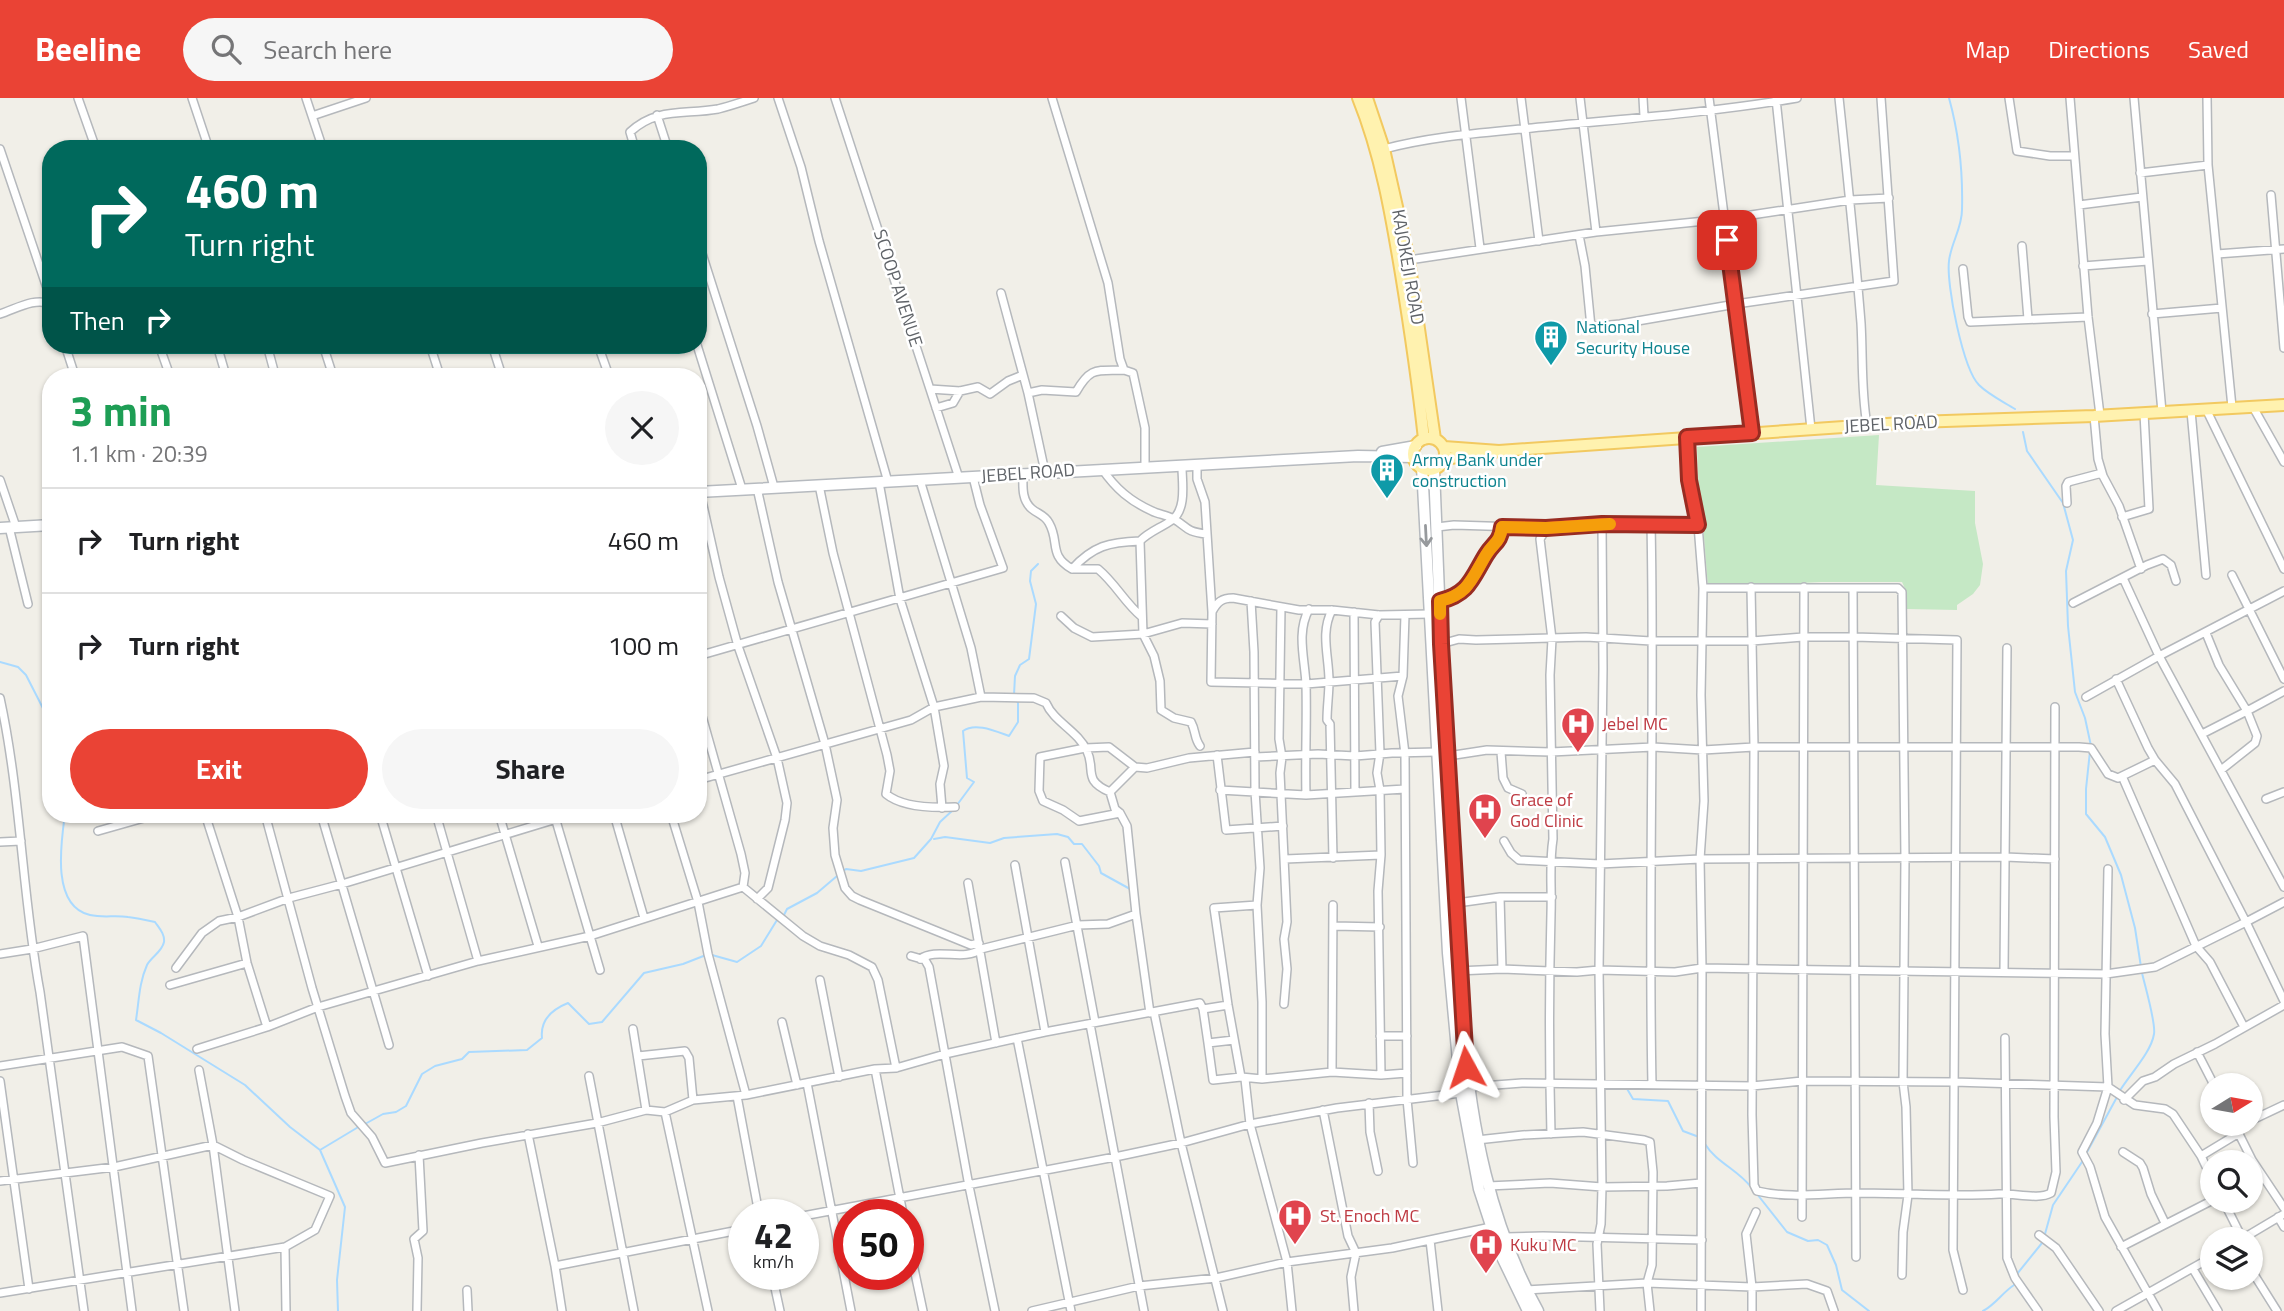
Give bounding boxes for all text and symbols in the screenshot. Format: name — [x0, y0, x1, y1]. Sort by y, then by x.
search box — [183, 18, 673, 81]
text: Beeline — [35, 24, 141, 74]
icon: search — [207, 30, 245, 68]
text: Search here — [263, 30, 392, 69]
text: Map — [1965, 31, 2010, 67]
text: Directions — [2048, 31, 2150, 67]
text: Saved — [2188, 31, 2249, 67]
text: 460 m — [185, 152, 319, 227]
icon: right — [70, 168, 161, 259]
street label: KAJOKEJI ROAD — [1385, 207, 1432, 327]
pin — [1697, 210, 1757, 270]
text: Turn right — [185, 220, 314, 268]
icon: arrive — [1708, 221, 1746, 259]
street label: SCOOP AVENUE — [867, 226, 930, 350]
text: Then — [70, 301, 125, 340]
icon: right — [139, 301, 177, 339]
place label: National Security House — [1576, 313, 1690, 361]
building icon: National Security House — [1532, 318, 1570, 367]
text: 3 min — [70, 378, 172, 442]
button: close — [605, 391, 679, 465]
street label: JEBEL ROAD — [1843, 408, 1939, 439]
text: 1.1 km · 20:39 — [70, 436, 208, 471]
place label: Army Bank under construction — [1412, 446, 1543, 494]
building icon: Army Bank under construction — [1368, 451, 1406, 500]
street label: JEBEL ROAD — [980, 456, 1076, 489]
text: Turn right — [129, 521, 240, 560]
text: 460 m — [608, 521, 679, 560]
icon: right — [70, 522, 108, 560]
one-way arrow — [1419, 524, 1432, 547]
text: Turn right — [129, 626, 240, 665]
text: 100 m — [608, 626, 679, 665]
icon: right — [70, 627, 108, 665]
hospital icon: Jebel MC — [1559, 705, 1597, 754]
place label: Jebel MC — [1602, 710, 1668, 737]
button: Exit — [70, 729, 368, 809]
button: Share — [382, 729, 679, 809]
place label: Grace of God Clinic — [1510, 786, 1584, 834]
hospital icon: Grace of God Clinic — [1466, 791, 1504, 840]
position arrow — [1429, 1030, 1503, 1104]
north arrow — [2200, 1073, 2263, 1136]
map controls — [2200, 1073, 2263, 1290]
button: search — [2200, 1150, 2263, 1213]
hospital icon: St. Enoch MC — [1276, 1197, 1314, 1246]
speed limit sign: 50 — [833, 1199, 924, 1290]
place label: St. Enoch MC — [1320, 1202, 1419, 1229]
text: 42 — [754, 1208, 793, 1262]
hospital icon: Kuku MC — [1467, 1226, 1505, 1275]
button: layers — [2200, 1227, 2263, 1290]
place label: Kuku MC — [1510, 1231, 1577, 1258]
text: km/h — [753, 1248, 794, 1275]

